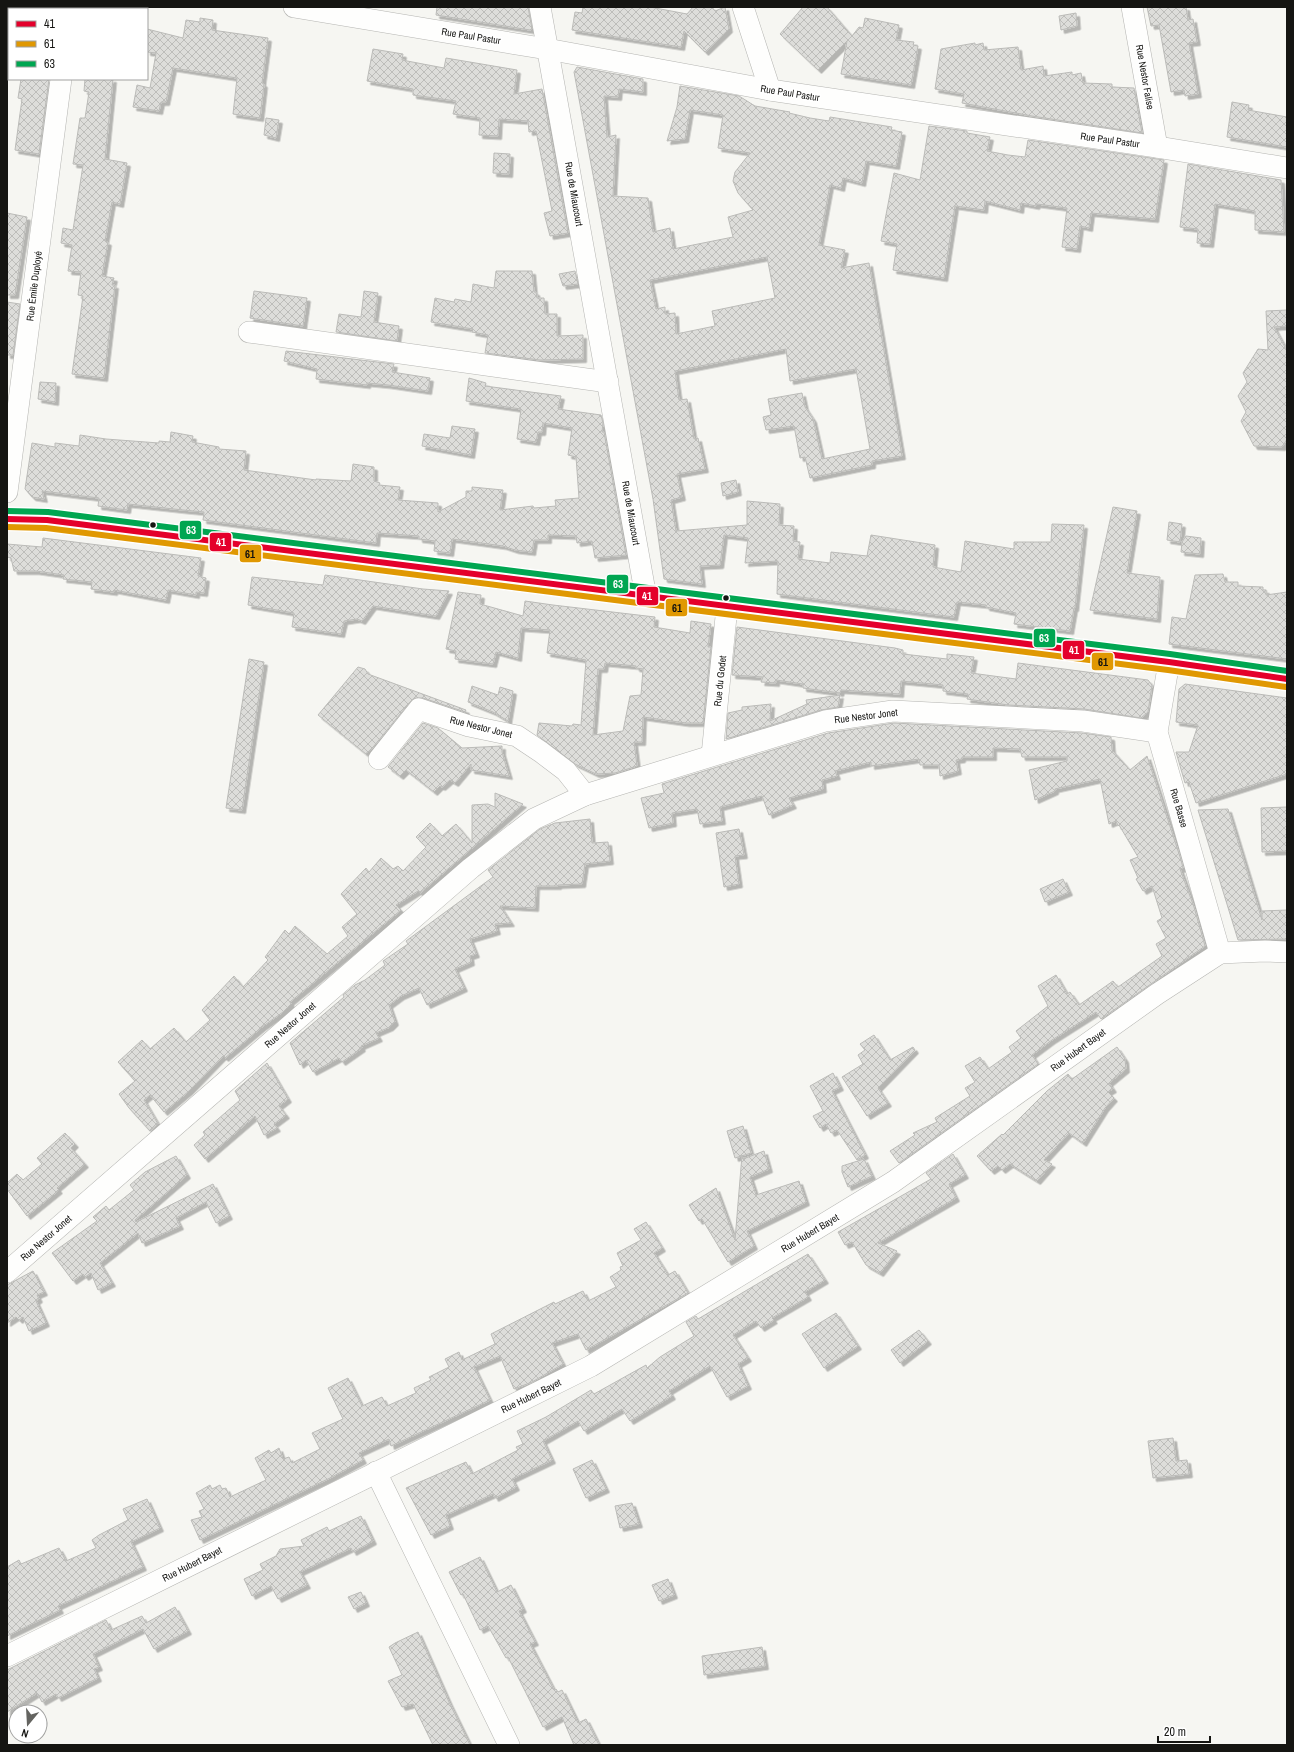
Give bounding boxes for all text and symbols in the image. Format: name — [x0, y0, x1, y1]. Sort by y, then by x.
legend — [8, 8, 148, 80]
text: 41 — [44, 16, 55, 32]
street label: Rue Paul Pastur — [440, 25, 502, 47]
text: 61 — [44, 36, 55, 52]
street label: Rue Nestor Falise — [1133, 44, 1157, 111]
text: 63 — [44, 56, 55, 72]
street label: Rue Paul Pastur — [759, 82, 821, 104]
street label: Rue Paul Pastur — [1080, 129, 1141, 151]
street label: Rue de Miaucourt — [562, 161, 586, 228]
street label: Rue Émile Duployé — [23, 250, 45, 322]
street label: Rue de Miaucourt — [619, 480, 643, 547]
unlabelled marker — [148, 520, 158, 530]
line badge: 63 — [179, 520, 202, 540]
text: 63 — [186, 523, 196, 537]
line badge: 41 — [209, 532, 232, 552]
text: 41 — [216, 535, 226, 549]
line badge: 61 — [239, 544, 262, 563]
text: 61 — [245, 547, 255, 561]
line badge: 63 — [606, 574, 629, 594]
text: 63 — [613, 577, 623, 591]
line badge: 41 — [636, 586, 659, 606]
text: 41 — [642, 589, 652, 603]
unlabelled marker — [721, 593, 731, 603]
line badge: 61 — [665, 598, 688, 617]
text: 61 — [672, 601, 682, 615]
line badge: 63 — [1033, 628, 1056, 648]
text: 63 — [1039, 631, 1049, 645]
line badge: 41 — [1062, 640, 1085, 660]
text: 41 — [1069, 643, 1079, 657]
line badge: 61 — [1091, 652, 1114, 671]
street label: Rue du Godet — [711, 654, 729, 707]
text: 61 — [1098, 655, 1108, 669]
street label: Rue Nestor Jonet — [834, 706, 899, 726]
street label: Rue Nestor Jonet — [448, 713, 514, 741]
street label: Rue Basse — [1167, 787, 1191, 829]
street label: Rue Nestor Jonet — [262, 999, 319, 1051]
street label: Rue Hubert Bayet — [1048, 1025, 1109, 1074]
street label: Rue Hubert Bayet — [779, 1210, 842, 1255]
street label: Rue Nestor Jonet — [18, 1212, 75, 1264]
street label: Rue Hubert Bayet — [499, 1376, 564, 1416]
street label: Rue Hubert Bayet — [160, 1543, 225, 1585]
north arrow — [8, 1704, 48, 1744]
scale bar — [1158, 1718, 1210, 1744]
text: 20 m — [1164, 1724, 1186, 1740]
text: N — [20, 1726, 30, 1741]

